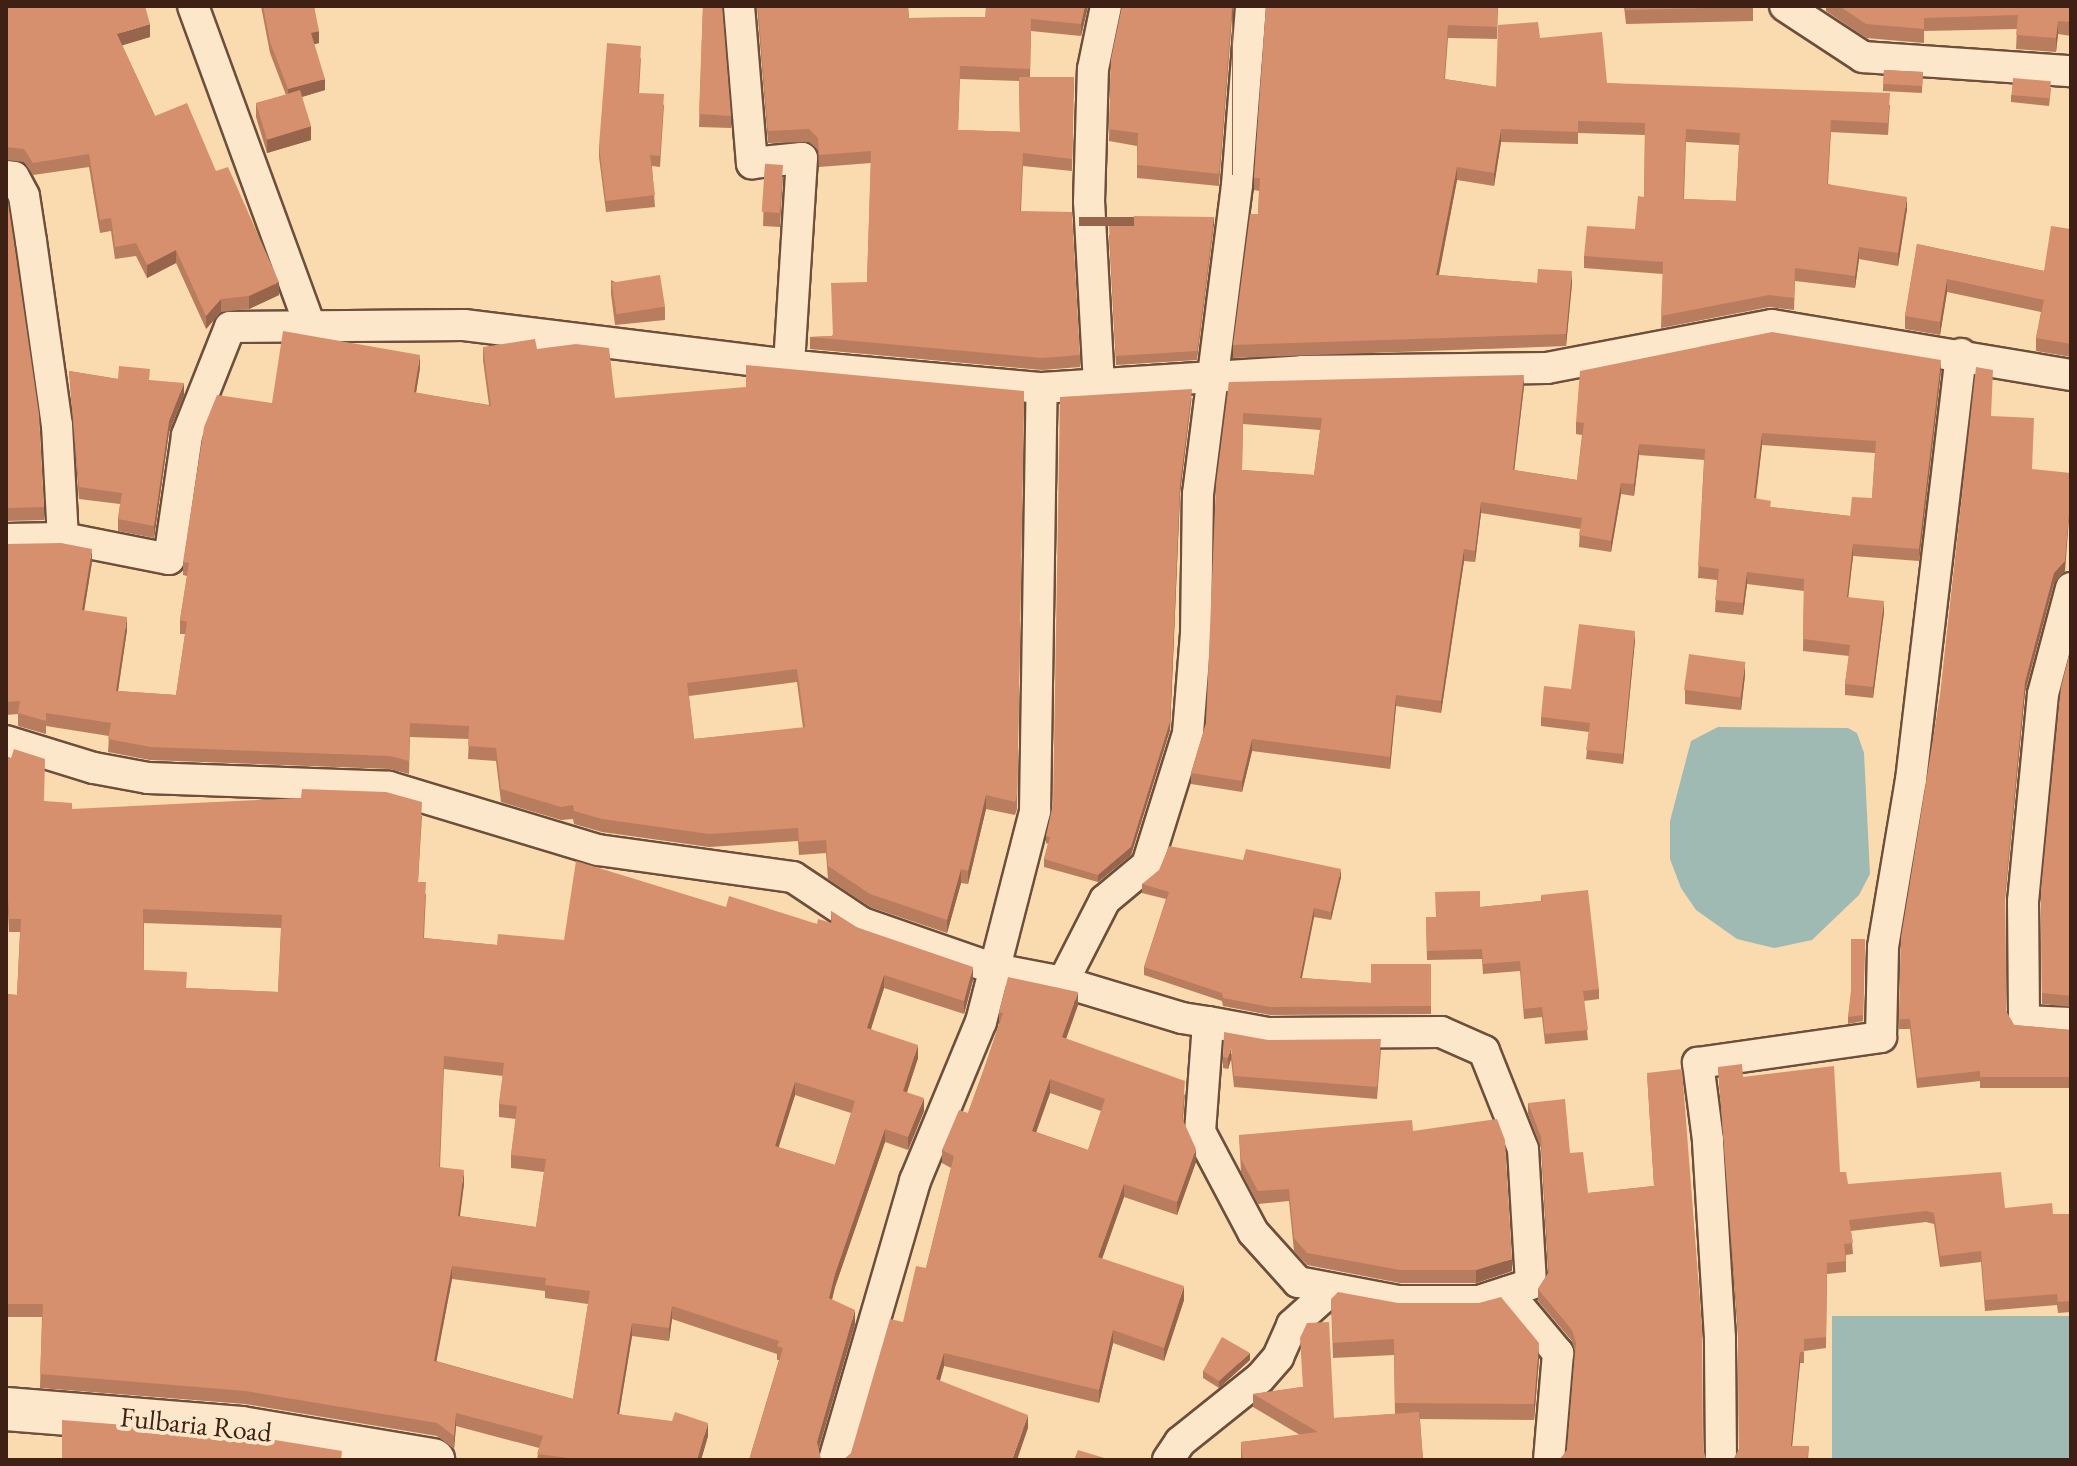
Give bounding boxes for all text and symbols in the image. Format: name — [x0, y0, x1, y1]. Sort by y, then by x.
street label: Fulbaria Road — [118, 1399, 274, 1449]

